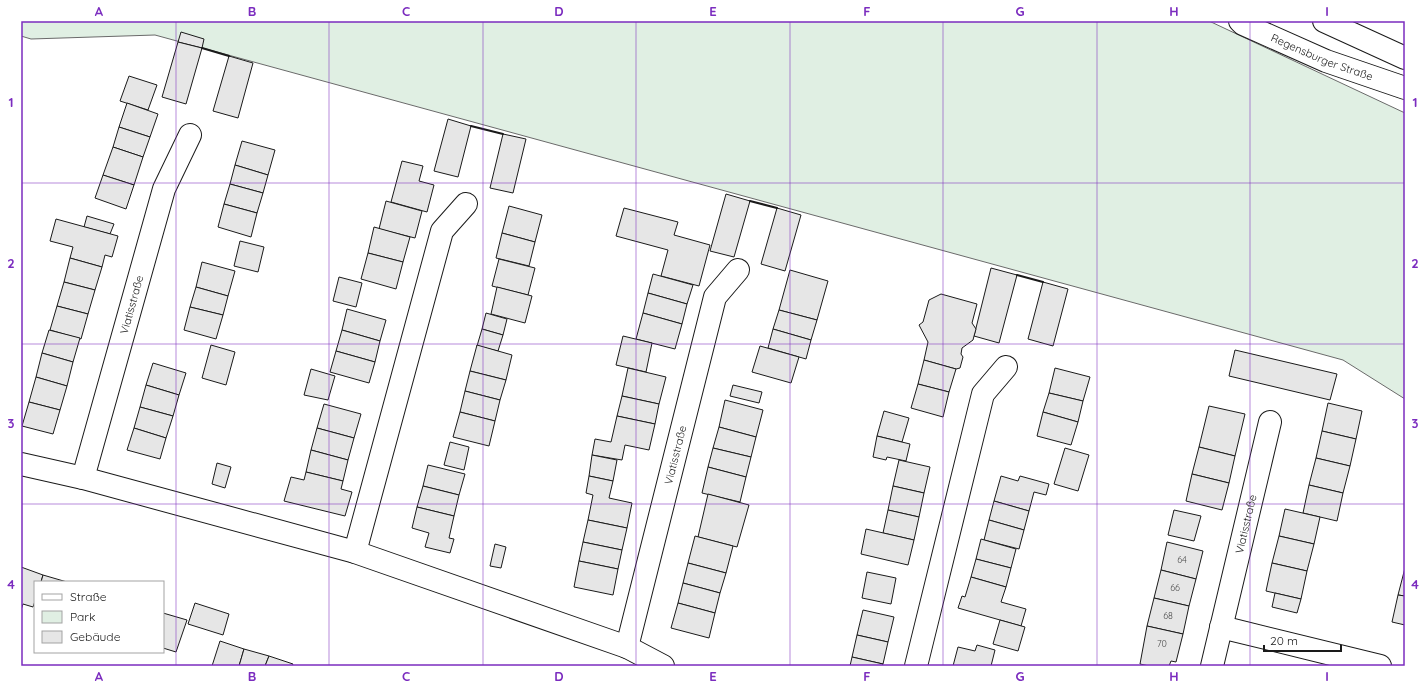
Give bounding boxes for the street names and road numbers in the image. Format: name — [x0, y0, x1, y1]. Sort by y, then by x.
street label: Regensburger Straße — [1269, 30, 1375, 84]
street label: Viatisstraße — [117, 274, 146, 336]
street label: Viatisstraße — [661, 424, 689, 486]
street label: Viatisstraße — [1232, 493, 1260, 555]

